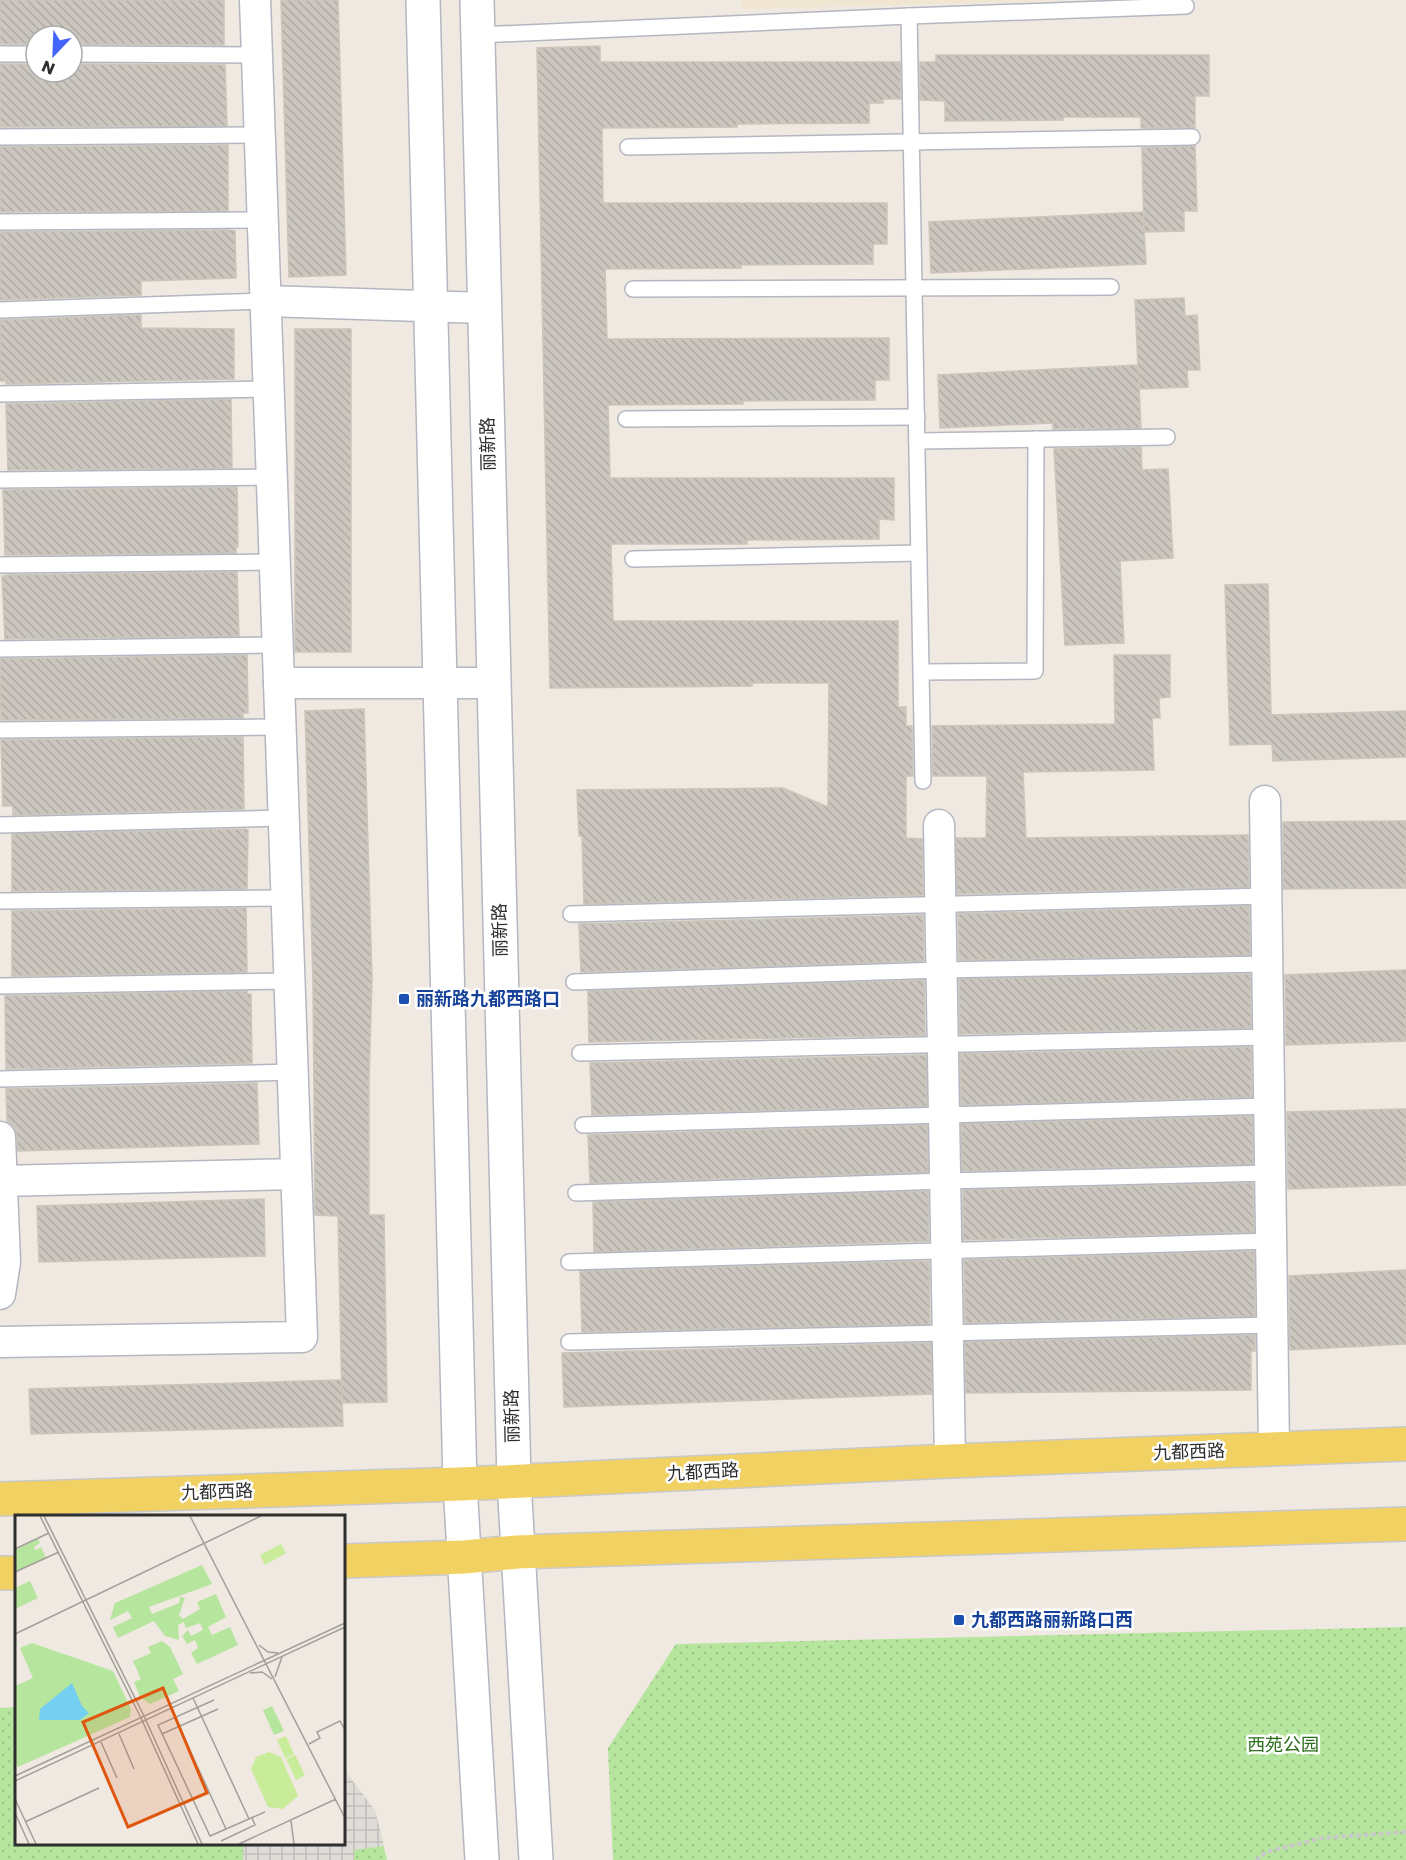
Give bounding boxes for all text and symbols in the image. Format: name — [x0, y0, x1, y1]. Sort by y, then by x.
north arrow — [24, 24, 84, 84]
text: N — [38, 54, 58, 80]
street label: 丽新路 — [475, 417, 500, 471]
street label: 丽新路 — [487, 903, 512, 957]
place label: 丽新路九都西路口 — [416, 986, 560, 1011]
marker: 丽新路九都西路口 — [397, 992, 411, 1006]
street label: 丽新路 — [499, 1389, 524, 1443]
street label: 九都西路 — [1153, 1438, 1225, 1465]
street label: 九都西路 — [666, 1457, 740, 1486]
street label: 九都西路 — [181, 1478, 253, 1505]
inset map — [15, 1515, 345, 1845]
place label: 九都西路丽新路口西 — [971, 1607, 1133, 1632]
marker: 九都西路丽新路口西 — [952, 1613, 966, 1627]
park label: 西苑公园 — [1247, 1732, 1319, 1757]

